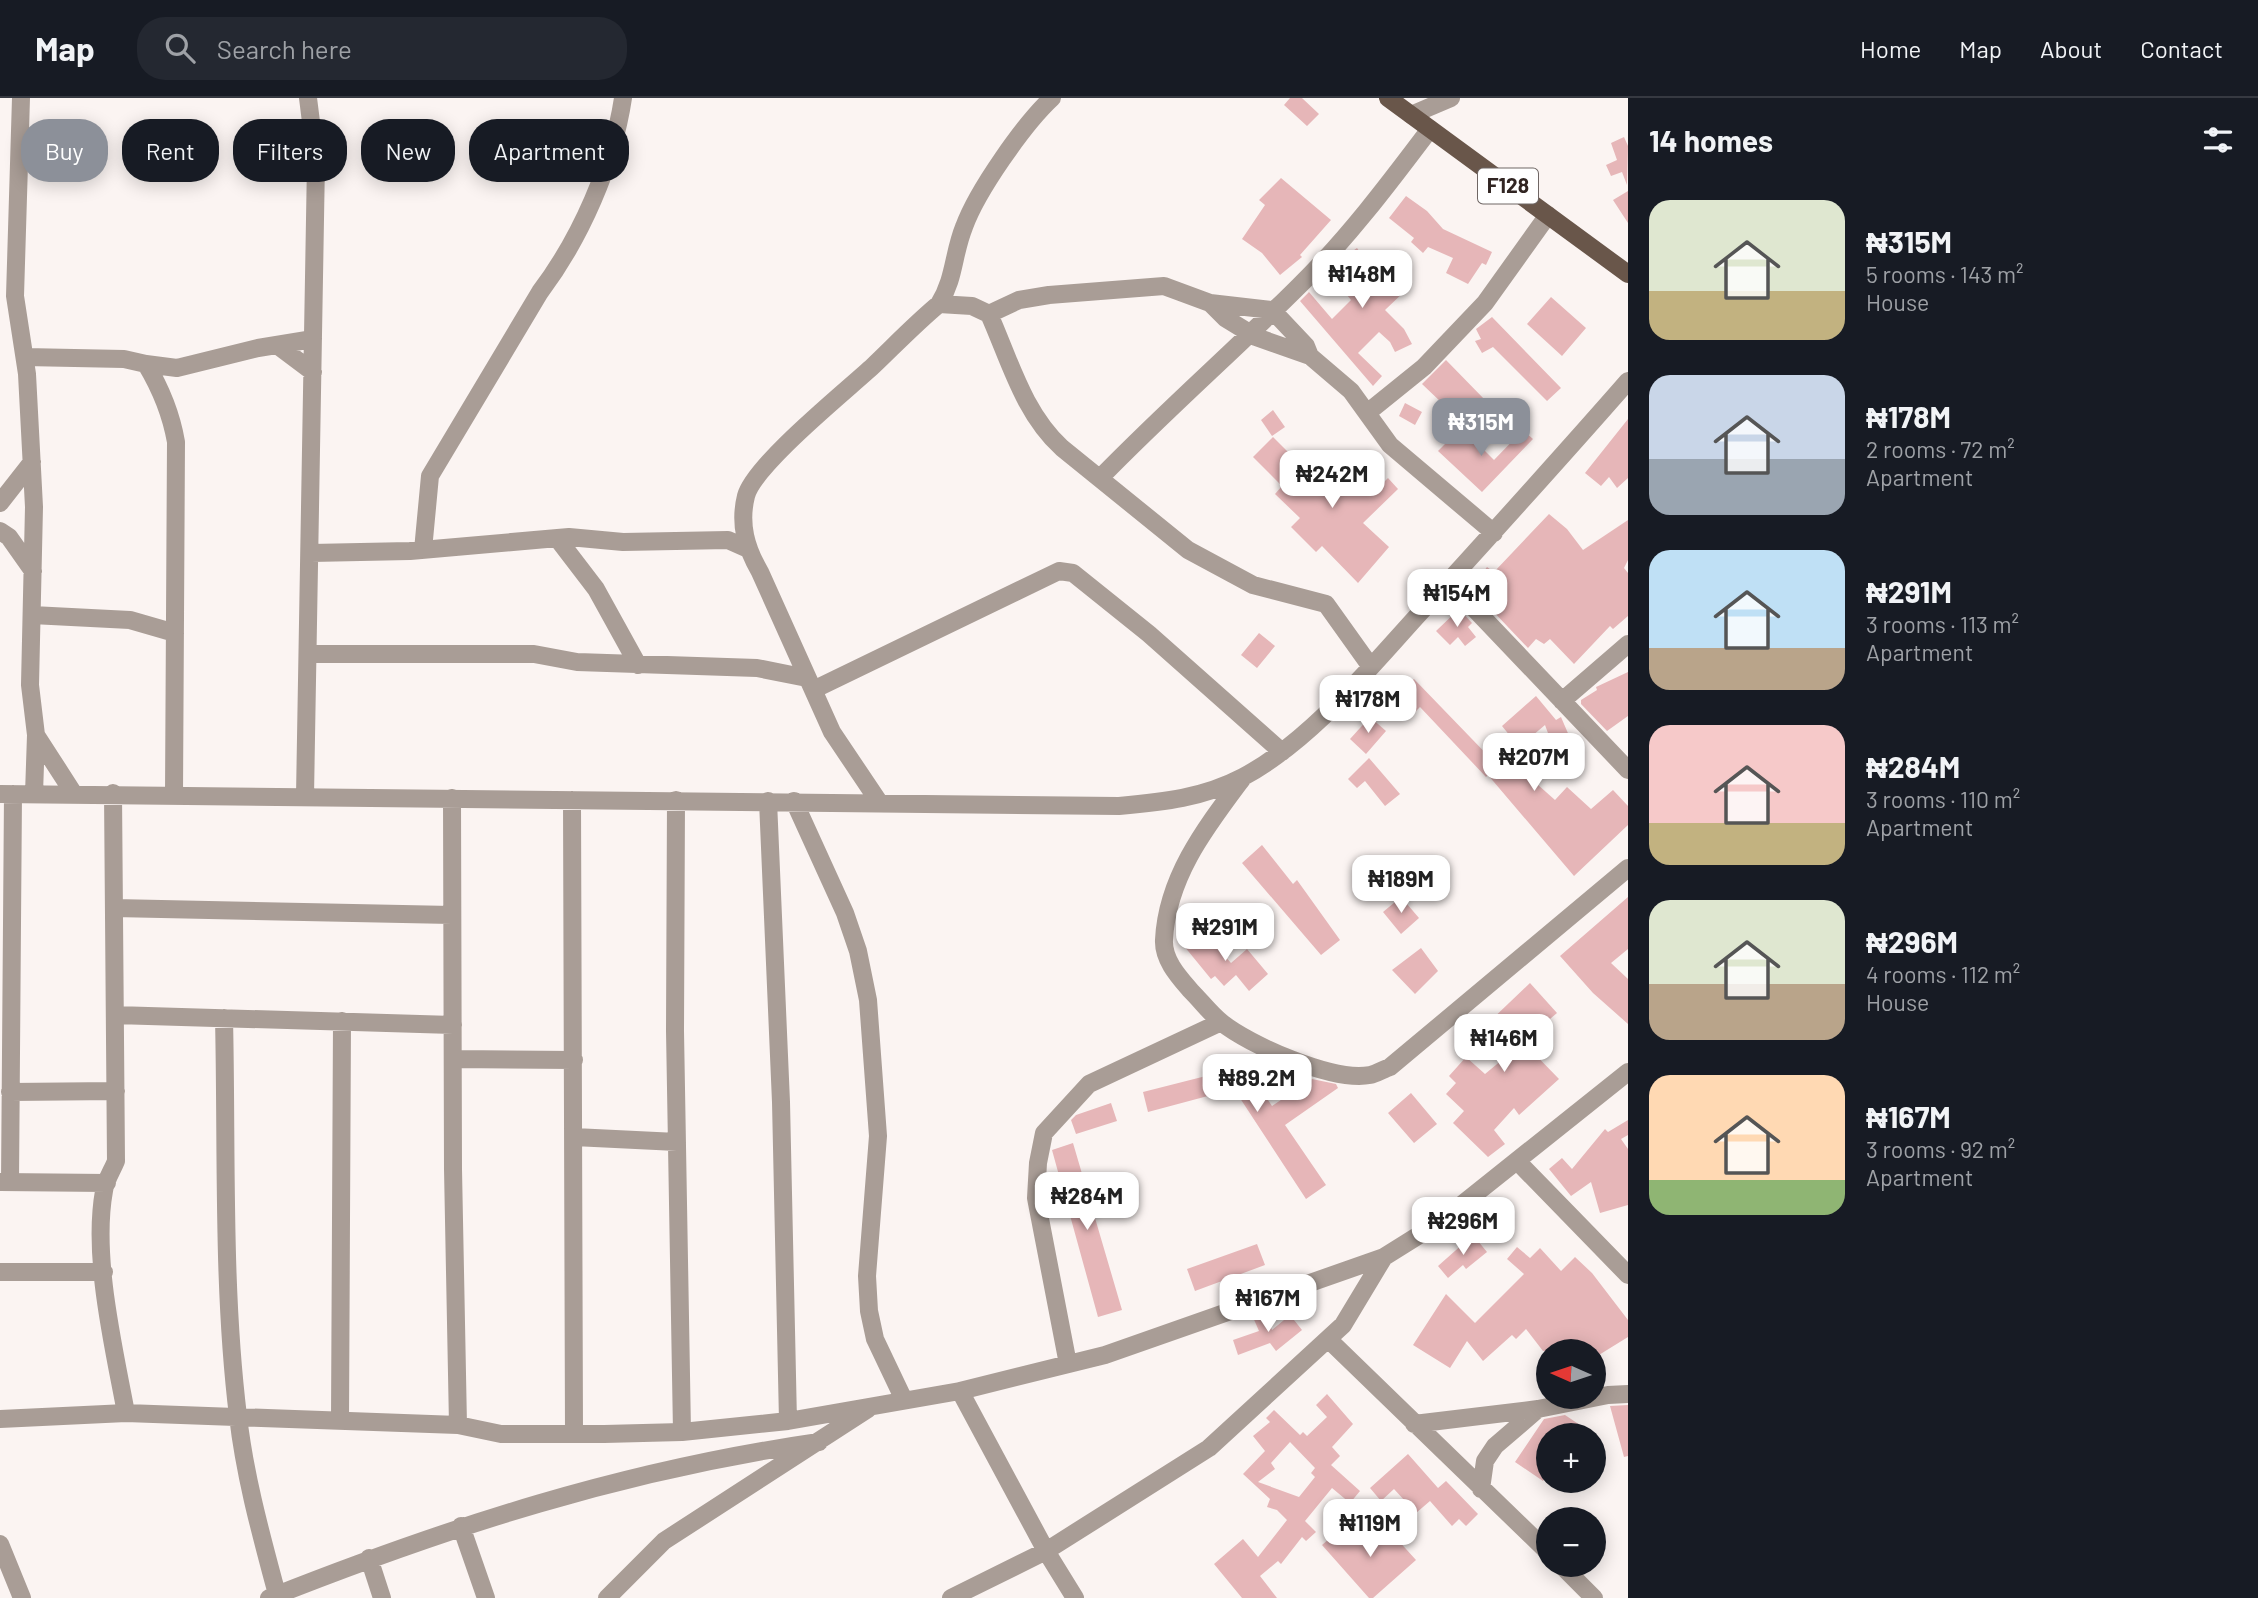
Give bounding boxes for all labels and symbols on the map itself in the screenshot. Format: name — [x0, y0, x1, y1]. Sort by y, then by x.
road number: F128 — [1478, 168, 1538, 204]
pin: ₦148M — [1313, 250, 1411, 310]
pin: ₦315M — [1432, 398, 1530, 458]
pin: ₦242M — [1283, 450, 1381, 510]
pin: ₦154M — [1408, 570, 1506, 629]
pin: ₦178M — [1319, 676, 1417, 735]
pin: ₦207M — [1485, 734, 1583, 793]
pin: ₦189M — [1352, 856, 1450, 915]
pin: ₦291M — [1176, 904, 1274, 963]
pin: ₦146M — [1455, 1014, 1553, 1074]
pin: ₦89.2M — [1200, 1054, 1314, 1114]
pin: ₦284M — [1038, 1172, 1136, 1232]
pin: ₦296M — [1414, 1198, 1512, 1257]
pin: ₦167M — [1219, 1274, 1317, 1334]
north arrow — [1536, 1339, 1606, 1409]
pin: ₦119M — [1321, 1500, 1419, 1559]

